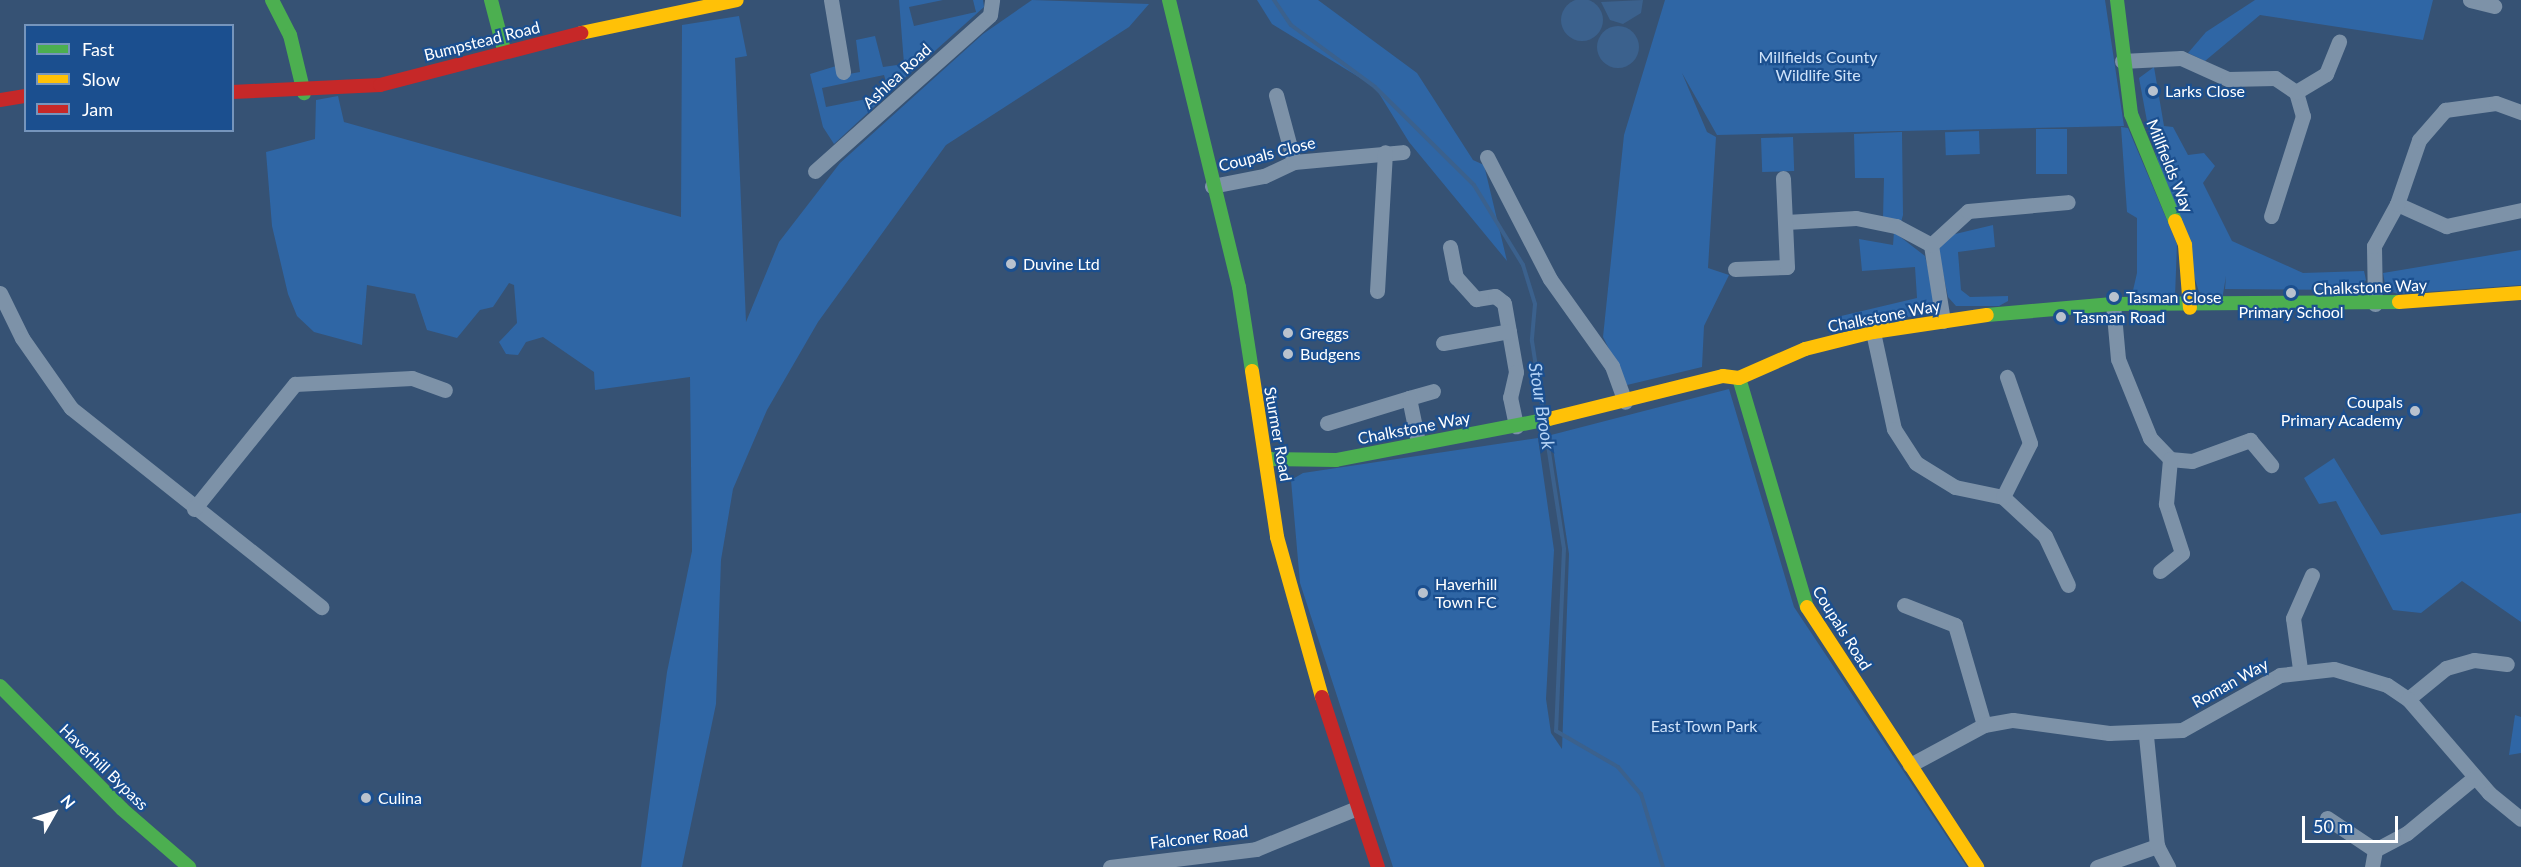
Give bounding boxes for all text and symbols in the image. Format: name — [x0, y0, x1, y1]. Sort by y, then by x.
street label: Bumpstead Road — [422, 17, 542, 65]
legend — [24, 24, 234, 132]
text: Fast — [82, 38, 114, 60]
street label: Ashlea Road — [859, 40, 935, 112]
park label: Millfields County Wildlife Site — [1759, 47, 1877, 85]
text: Slow — [82, 68, 120, 90]
place label: Larks Close — [2165, 81, 2245, 101]
marker: Larks Close — [2146, 84, 2160, 98]
text: Jam — [82, 98, 113, 120]
street label: Millfields Way — [2143, 116, 2197, 216]
street label: Coupals Close — [1217, 133, 1317, 175]
place label: Duvine Ltd — [1023, 254, 1100, 274]
marker: Duvine Ltd — [1004, 257, 1018, 271]
street label: Chalkstone Way — [2313, 275, 2427, 299]
marker: Primary School — [2284, 286, 2298, 300]
place label: Tasman Close — [2126, 287, 2222, 307]
marker: Tasman Close — [2107, 290, 2121, 304]
street label: Chalkstone Way — [1826, 296, 1942, 336]
place label: Primary School — [2238, 302, 2344, 322]
place label: Tasman Road — [2073, 307, 2165, 327]
marker: Tasman Road — [2054, 310, 2068, 324]
place label: Greggs — [1300, 323, 1349, 343]
marker: Greggs — [1281, 326, 1295, 340]
place label: Budgens — [1300, 344, 1361, 364]
marker: Budgens — [1281, 347, 1295, 361]
water label: Stour Brook — [1524, 361, 1560, 451]
street label: Sturmer Road — [1260, 385, 1296, 483]
place label: Coupals Primary Academy — [2280, 392, 2403, 430]
marker: Coupals Primary Academy — [2408, 404, 2422, 418]
street label: Chalkstone Way — [1356, 408, 1472, 448]
place label: Haverhill Town FC — [1435, 574, 1497, 612]
street label: Coupals Road — [1808, 582, 1876, 674]
marker: Haverhill Town FC — [1416, 586, 1430, 600]
street label: Roman Way — [2188, 654, 2272, 712]
park label: East Town Park — [1650, 716, 1758, 736]
street label: Haverhill Bypass — [56, 720, 152, 814]
north arrow — [24, 783, 84, 843]
place label: Culina — [378, 788, 422, 808]
text: N — [57, 791, 80, 812]
marker: Culina — [359, 791, 373, 805]
scale bar — [2305, 804, 2401, 842]
text: 50 m — [2313, 815, 2353, 837]
street label: Falconer Road — [1149, 821, 1249, 853]

